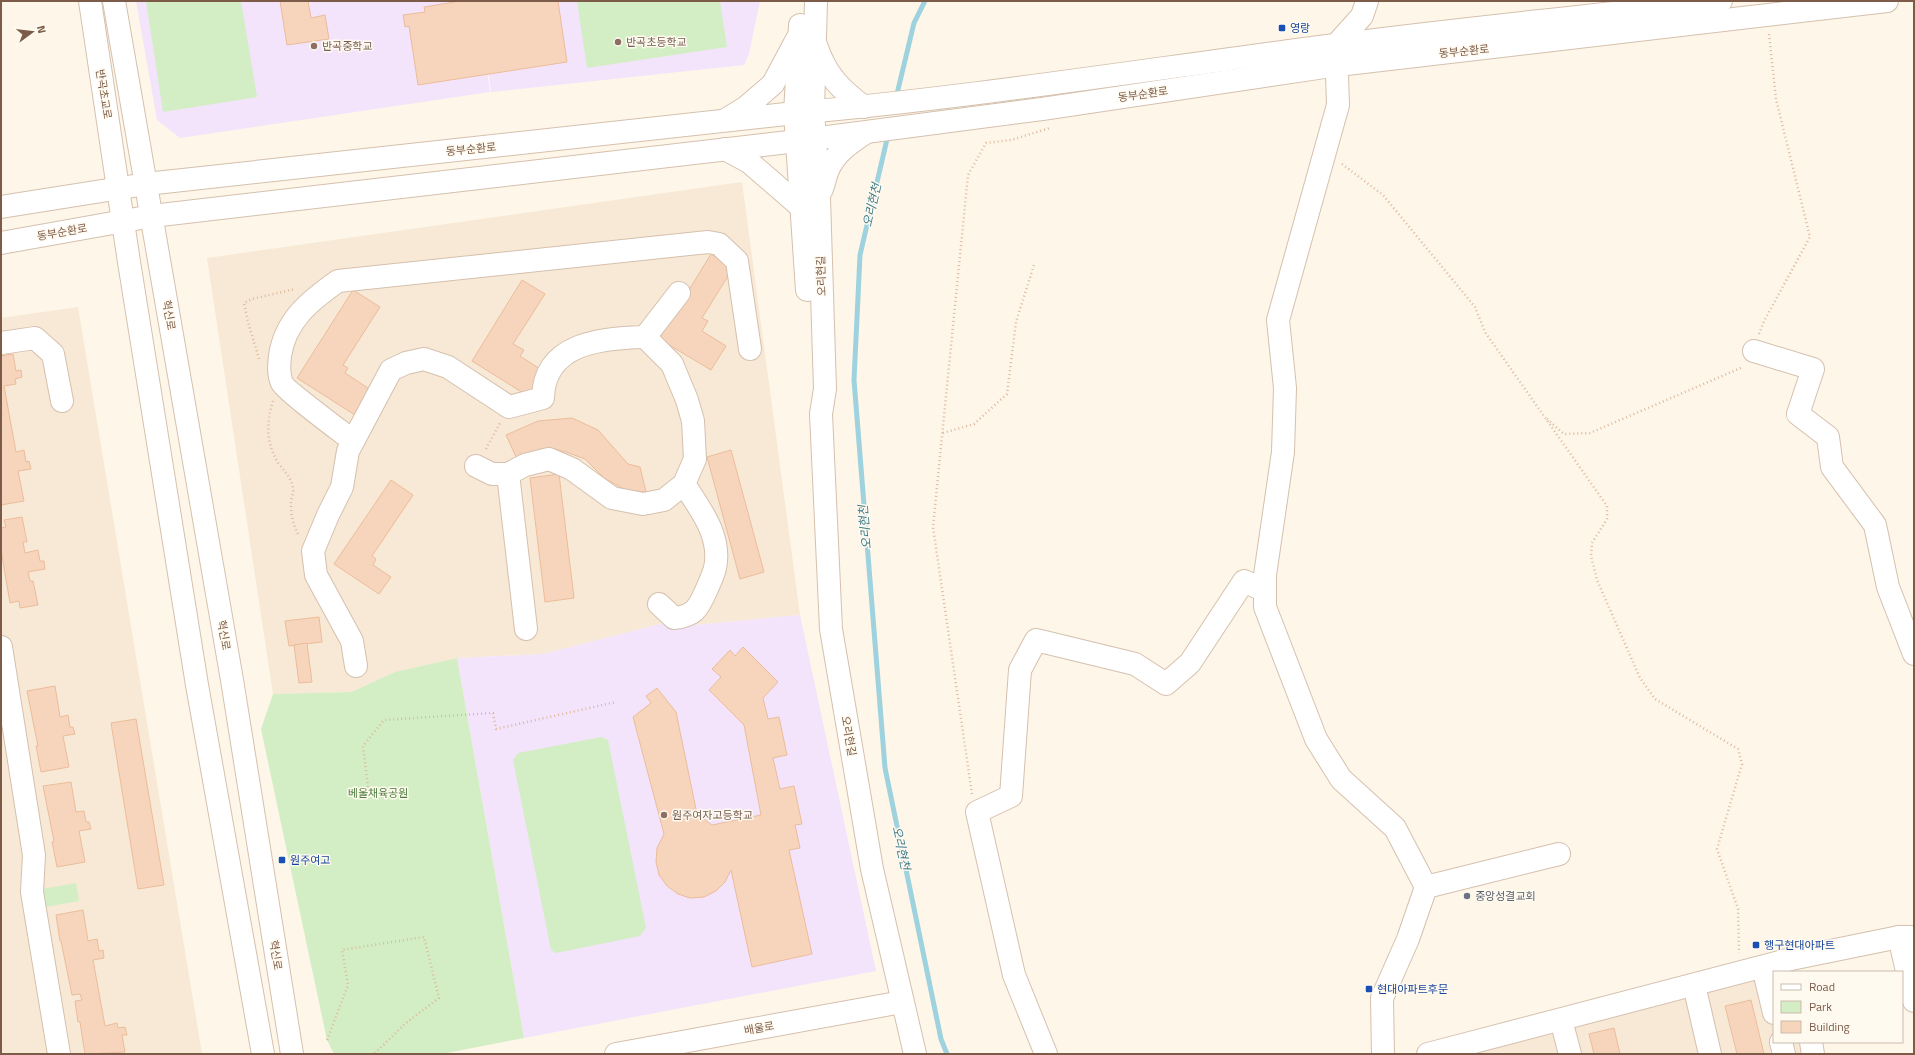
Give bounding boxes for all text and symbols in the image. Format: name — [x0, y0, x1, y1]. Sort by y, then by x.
north arrow — [12, 12, 52, 52]
place label: 영랑 — [1290, 20, 1310, 36]
marker: 영랑 — [1277, 23, 1287, 33]
text: N — [33, 24, 50, 35]
place label: 반곡초등학교 — [626, 34, 687, 50]
marker: 반곡초등학교 — [613, 37, 623, 47]
place label: 반곡중학교 — [322, 38, 373, 54]
street label: 동부순환로 — [1438, 40, 1490, 62]
marker: 반곡중학교 — [309, 41, 319, 51]
street label: 반곡초교로 — [92, 68, 116, 120]
street label: 동부순환로 — [1117, 83, 1169, 105]
street label: 동부순환로 — [445, 138, 497, 160]
water label: 오리현천 — [857, 179, 886, 229]
street label: 동부순환로 — [36, 220, 88, 244]
street label: 오리현길 — [812, 255, 830, 297]
street label: 혁신로 — [158, 299, 180, 331]
water label: 오리현천 — [853, 502, 876, 550]
street label: 혁신로 — [213, 619, 235, 651]
street label: 오리현길 — [838, 715, 860, 757]
park label: 베울채육공원 — [348, 785, 408, 801]
place label: 원주여자고등학교 — [672, 807, 753, 823]
marker: 원주여자고등학교 — [659, 810, 669, 820]
water label: 오리현천 — [888, 824, 916, 873]
place label: 원주여고 — [290, 852, 330, 868]
marker: 원주여고 — [277, 855, 287, 865]
place label: 중앙성결교회 — [1475, 888, 1536, 904]
marker: 중앙성결교회 — [1462, 891, 1472, 901]
place label: 행구현대아파트 — [1764, 937, 1835, 953]
street label: 혁신로 — [266, 939, 286, 971]
marker: 행구현대아파트 — [1751, 940, 1761, 950]
legend — [1773, 971, 1903, 1043]
text: Road — [1809, 977, 1835, 996]
place label: 현대아파트후문 — [1377, 981, 1448, 997]
marker: 현대아파트후문 — [1364, 984, 1374, 994]
text: Park — [1809, 997, 1832, 1016]
street label: 배울로 — [743, 1017, 775, 1039]
text: Building — [1809, 1017, 1850, 1036]

